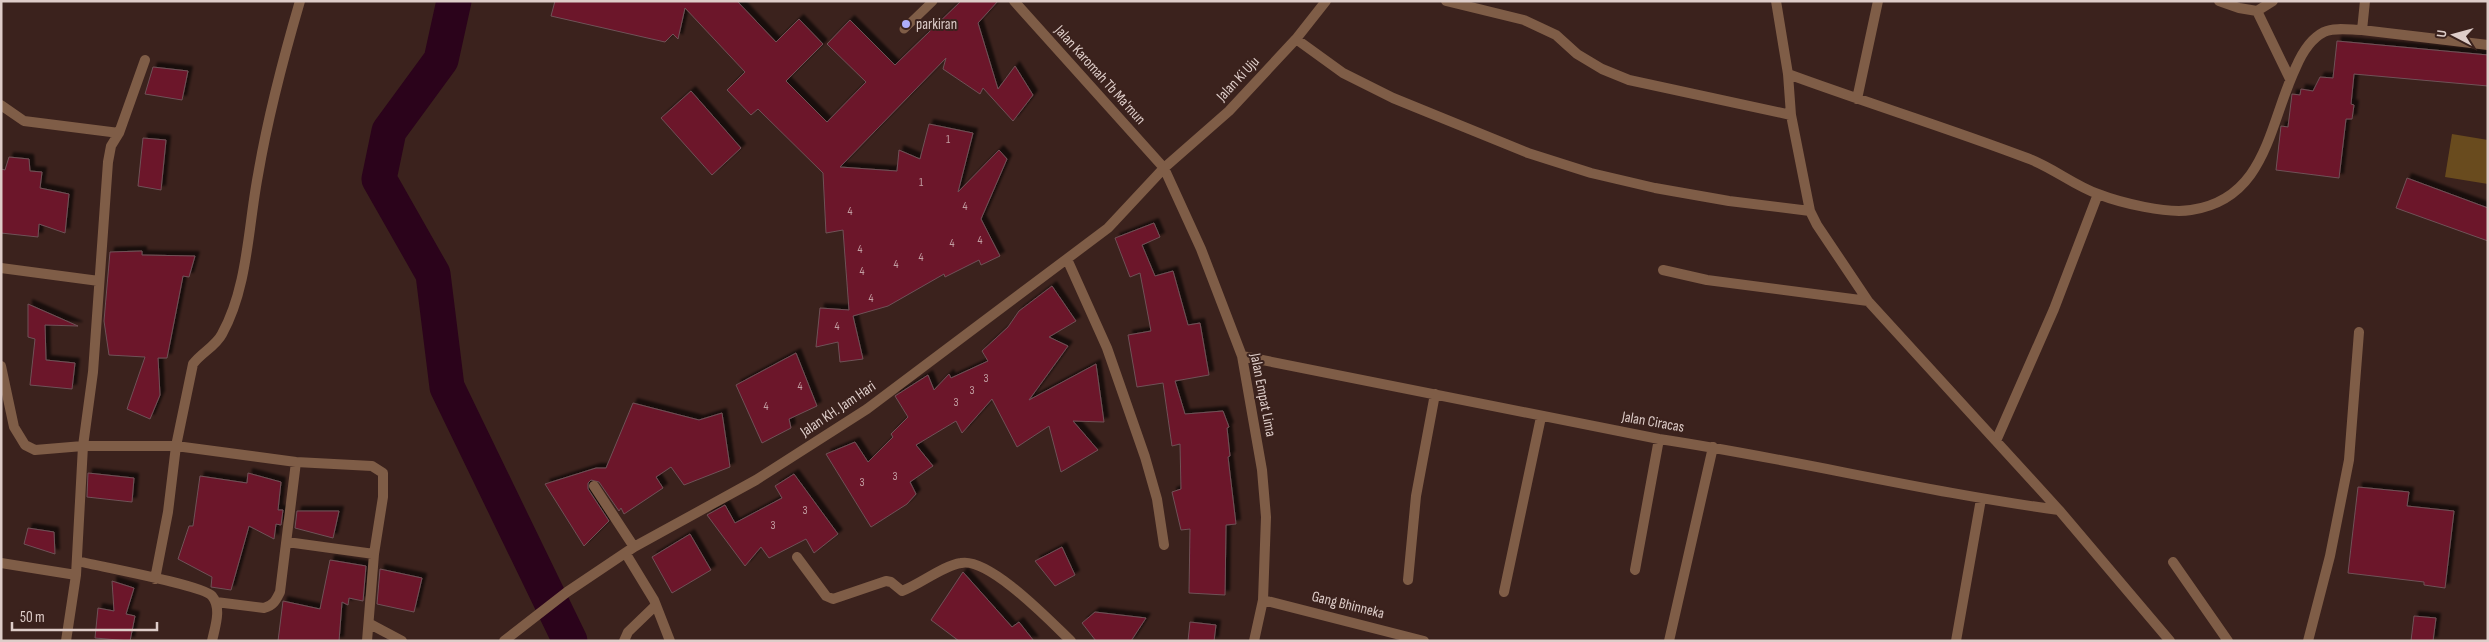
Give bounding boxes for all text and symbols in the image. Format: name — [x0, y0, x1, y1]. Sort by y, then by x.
north arrow — [2429, 10, 2479, 60]
place label: parkiran — [916, 15, 957, 34]
marker: parkiran — [900, 18, 912, 30]
street label: Jalan Karomah Tb Ma'mun — [1050, 21, 1150, 129]
text: U — [2433, 29, 2450, 38]
street label: Jalan Ki Uju — [1212, 53, 1264, 106]
house number: 1 — [946, 132, 951, 147]
house number: 1 — [919, 175, 924, 190]
house number: 4 — [962, 199, 968, 214]
house number: 4 — [847, 204, 853, 219]
house number: 4 — [977, 233, 983, 248]
house number: 4 — [949, 236, 955, 251]
house number: 4 — [857, 242, 863, 257]
house number: 4 — [918, 250, 924, 265]
house number: 4 — [893, 257, 899, 272]
house number: 4 — [859, 264, 865, 279]
house number: 4 — [868, 291, 874, 306]
house number: 4 — [834, 319, 840, 334]
street label: Jalan Empat Lima — [1245, 351, 1280, 439]
house number: 3 — [983, 371, 989, 386]
street label: Jalan KH. Jam Hari — [796, 377, 880, 442]
house number: 4 — [797, 379, 803, 394]
house number: 3 — [969, 383, 975, 398]
house number: 3 — [953, 395, 959, 410]
house number: 4 — [763, 399, 769, 414]
street label: Jalan Ciracas — [1619, 407, 1686, 437]
house number: 3 — [892, 469, 898, 484]
house number: 3 — [859, 475, 865, 490]
house number: 3 — [802, 503, 808, 518]
house number: 3 — [770, 518, 776, 533]
street label: Gang Bhinneka — [1310, 587, 1387, 623]
scale bar — [12, 600, 158, 632]
text: 50 m — [20, 608, 45, 627]

